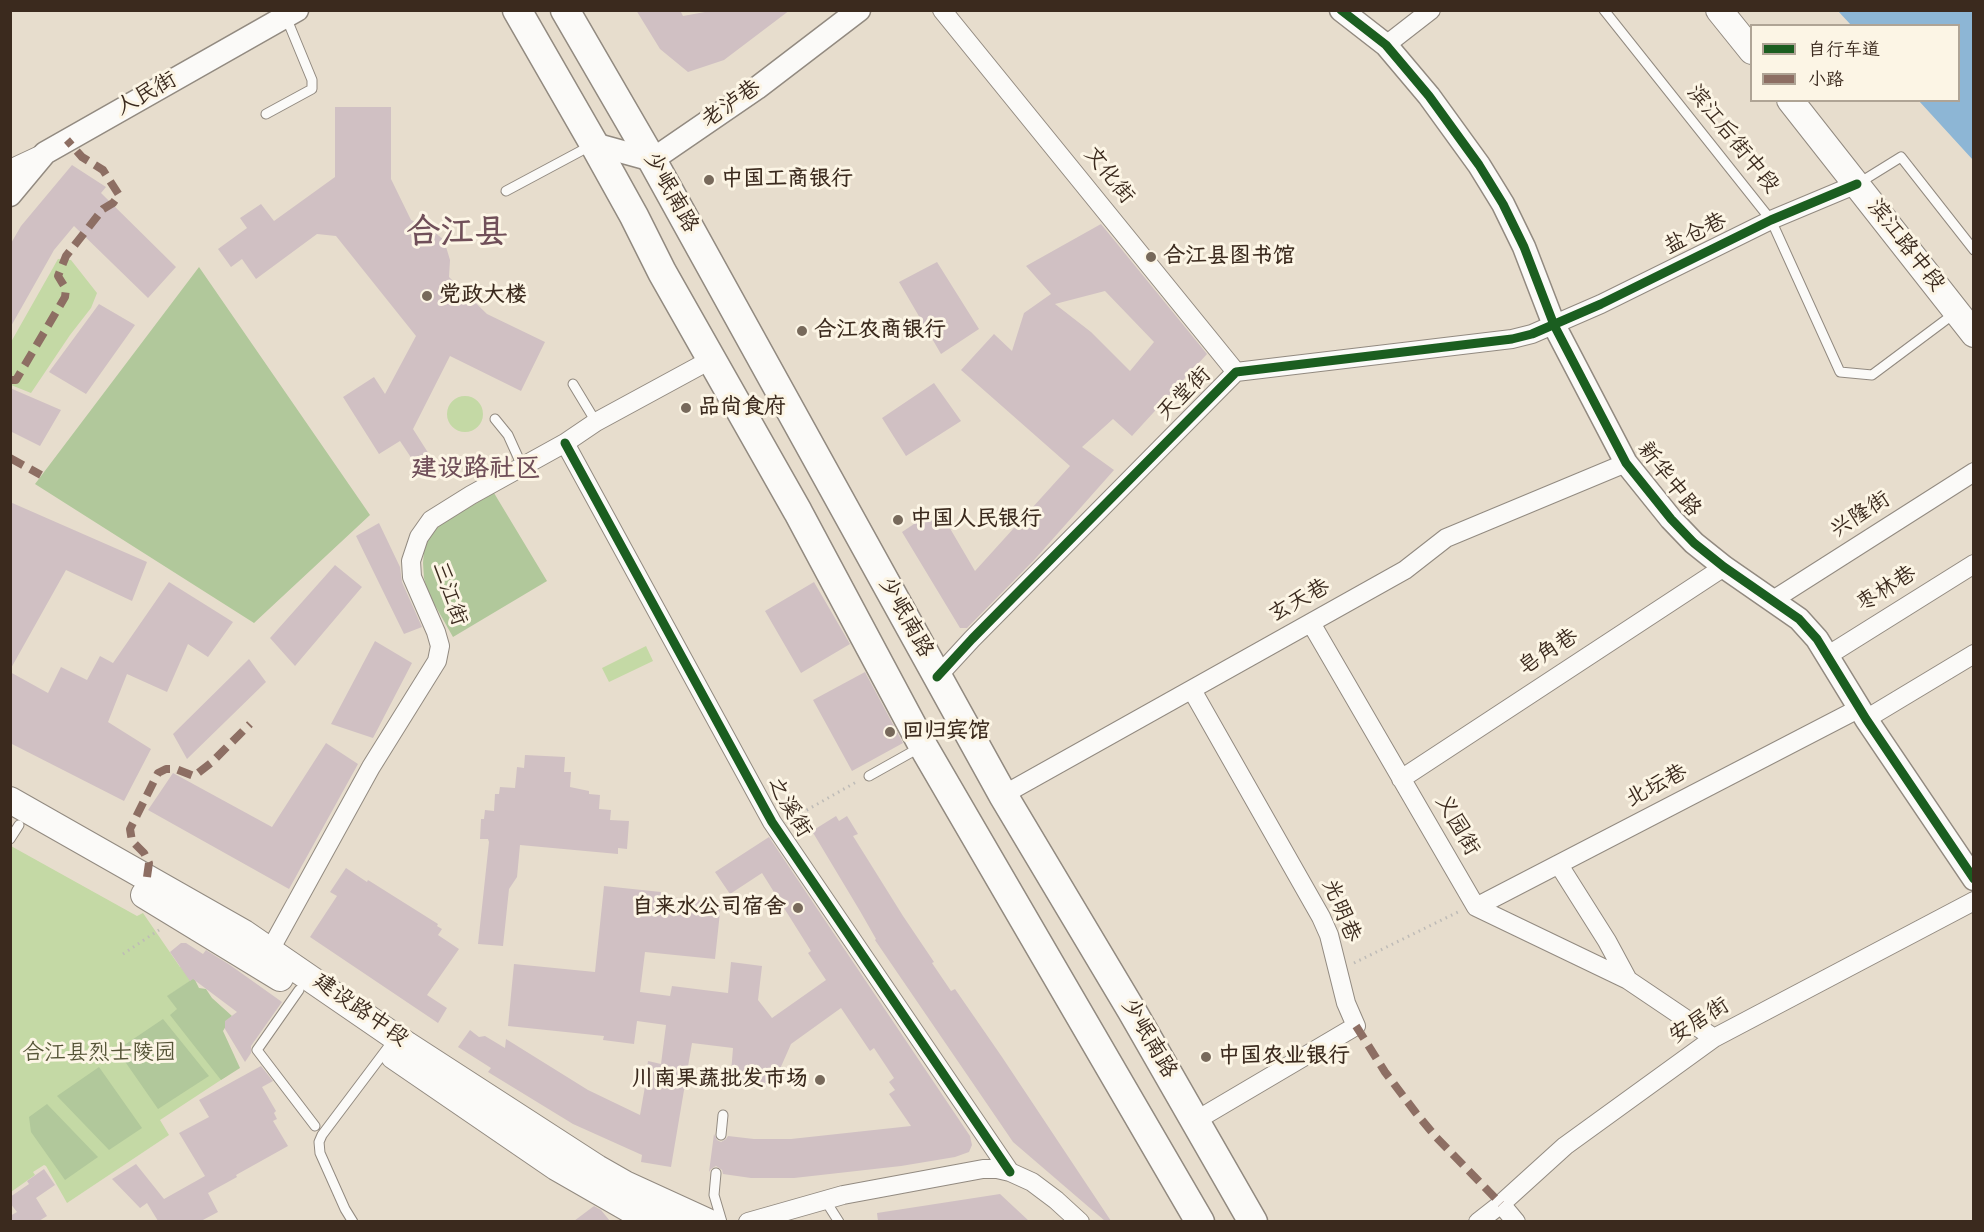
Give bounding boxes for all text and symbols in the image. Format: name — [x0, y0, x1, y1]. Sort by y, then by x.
legend — [1750, 24, 1960, 102]
text: 自行车道 — [1808, 38, 1880, 62]
street label: 人民街 — [112, 67, 182, 123]
text: 小路 — [1808, 68, 1844, 92]
street label: 老泸巷 — [697, 75, 767, 135]
street label: 滨江后街中段 — [1680, 80, 1784, 200]
street label: 文化街 — [1077, 142, 1139, 210]
street label: 少岷南路 — [637, 148, 703, 238]
place label: 中国工商银行 — [721, 167, 853, 193]
marker: 中国工商银行 — [702, 173, 716, 187]
street label: 滨江路中段 — [1861, 195, 1949, 297]
street label: 盐仓巷 — [1661, 209, 1731, 261]
district label: 合江县 — [406, 215, 508, 255]
place label: 合江县图书馆 — [1163, 244, 1295, 270]
marker: 合江县图书馆 — [1144, 250, 1158, 264]
place label: 党政大楼 — [439, 283, 527, 309]
marker: 党政大楼 — [420, 289, 434, 303]
place label: 合江农商银行 — [814, 318, 946, 344]
marker: 合江农商银行 — [795, 324, 809, 338]
street label: 天堂街 — [1152, 362, 1218, 428]
place label: 品尚食府 — [698, 395, 786, 421]
marker: 品尚食府 — [679, 401, 693, 415]
street label: 新华中路 — [1631, 437, 1705, 523]
district label: 建设路社区 — [411, 455, 541, 487]
street label: 兴隆街 — [1826, 487, 1896, 545]
place label: 中国人民银行 — [910, 507, 1042, 533]
marker: 中国人民银行 — [891, 513, 905, 527]
street label: 三江街 — [425, 559, 471, 629]
street label: 枣林巷 — [1852, 561, 1922, 619]
street label: 少岷南路 — [872, 573, 938, 663]
street label: 玄天巷 — [1265, 574, 1335, 630]
street label: 皂角巷 — [1514, 624, 1584, 682]
place label: 回归宾馆 — [902, 719, 990, 745]
marker: 回归宾馆 — [883, 725, 897, 739]
street label: 北坛巷 — [1622, 760, 1692, 814]
street label: 之溪街 — [760, 773, 816, 843]
street label: 义园街 — [1428, 791, 1484, 861]
street label: 光明巷 — [1315, 875, 1365, 947]
place label: 自来水公司宿舍 — [632, 895, 786, 921]
marker: 自来水公司宿舍 — [791, 901, 805, 915]
street label: 建设路中段 — [307, 969, 413, 1053]
street label: 安居街 — [1665, 993, 1735, 1051]
street label: 少岷南路 — [1115, 994, 1181, 1084]
park label: 合江县烈士陵园 — [22, 1041, 176, 1067]
place label: 中国农业银行 — [1218, 1044, 1350, 1070]
marker: 中国农业银行 — [1199, 1050, 1213, 1064]
place label: 川南果蔬批发市场 — [632, 1067, 808, 1093]
marker: 川南果蔬批发市场 — [813, 1073, 827, 1087]

